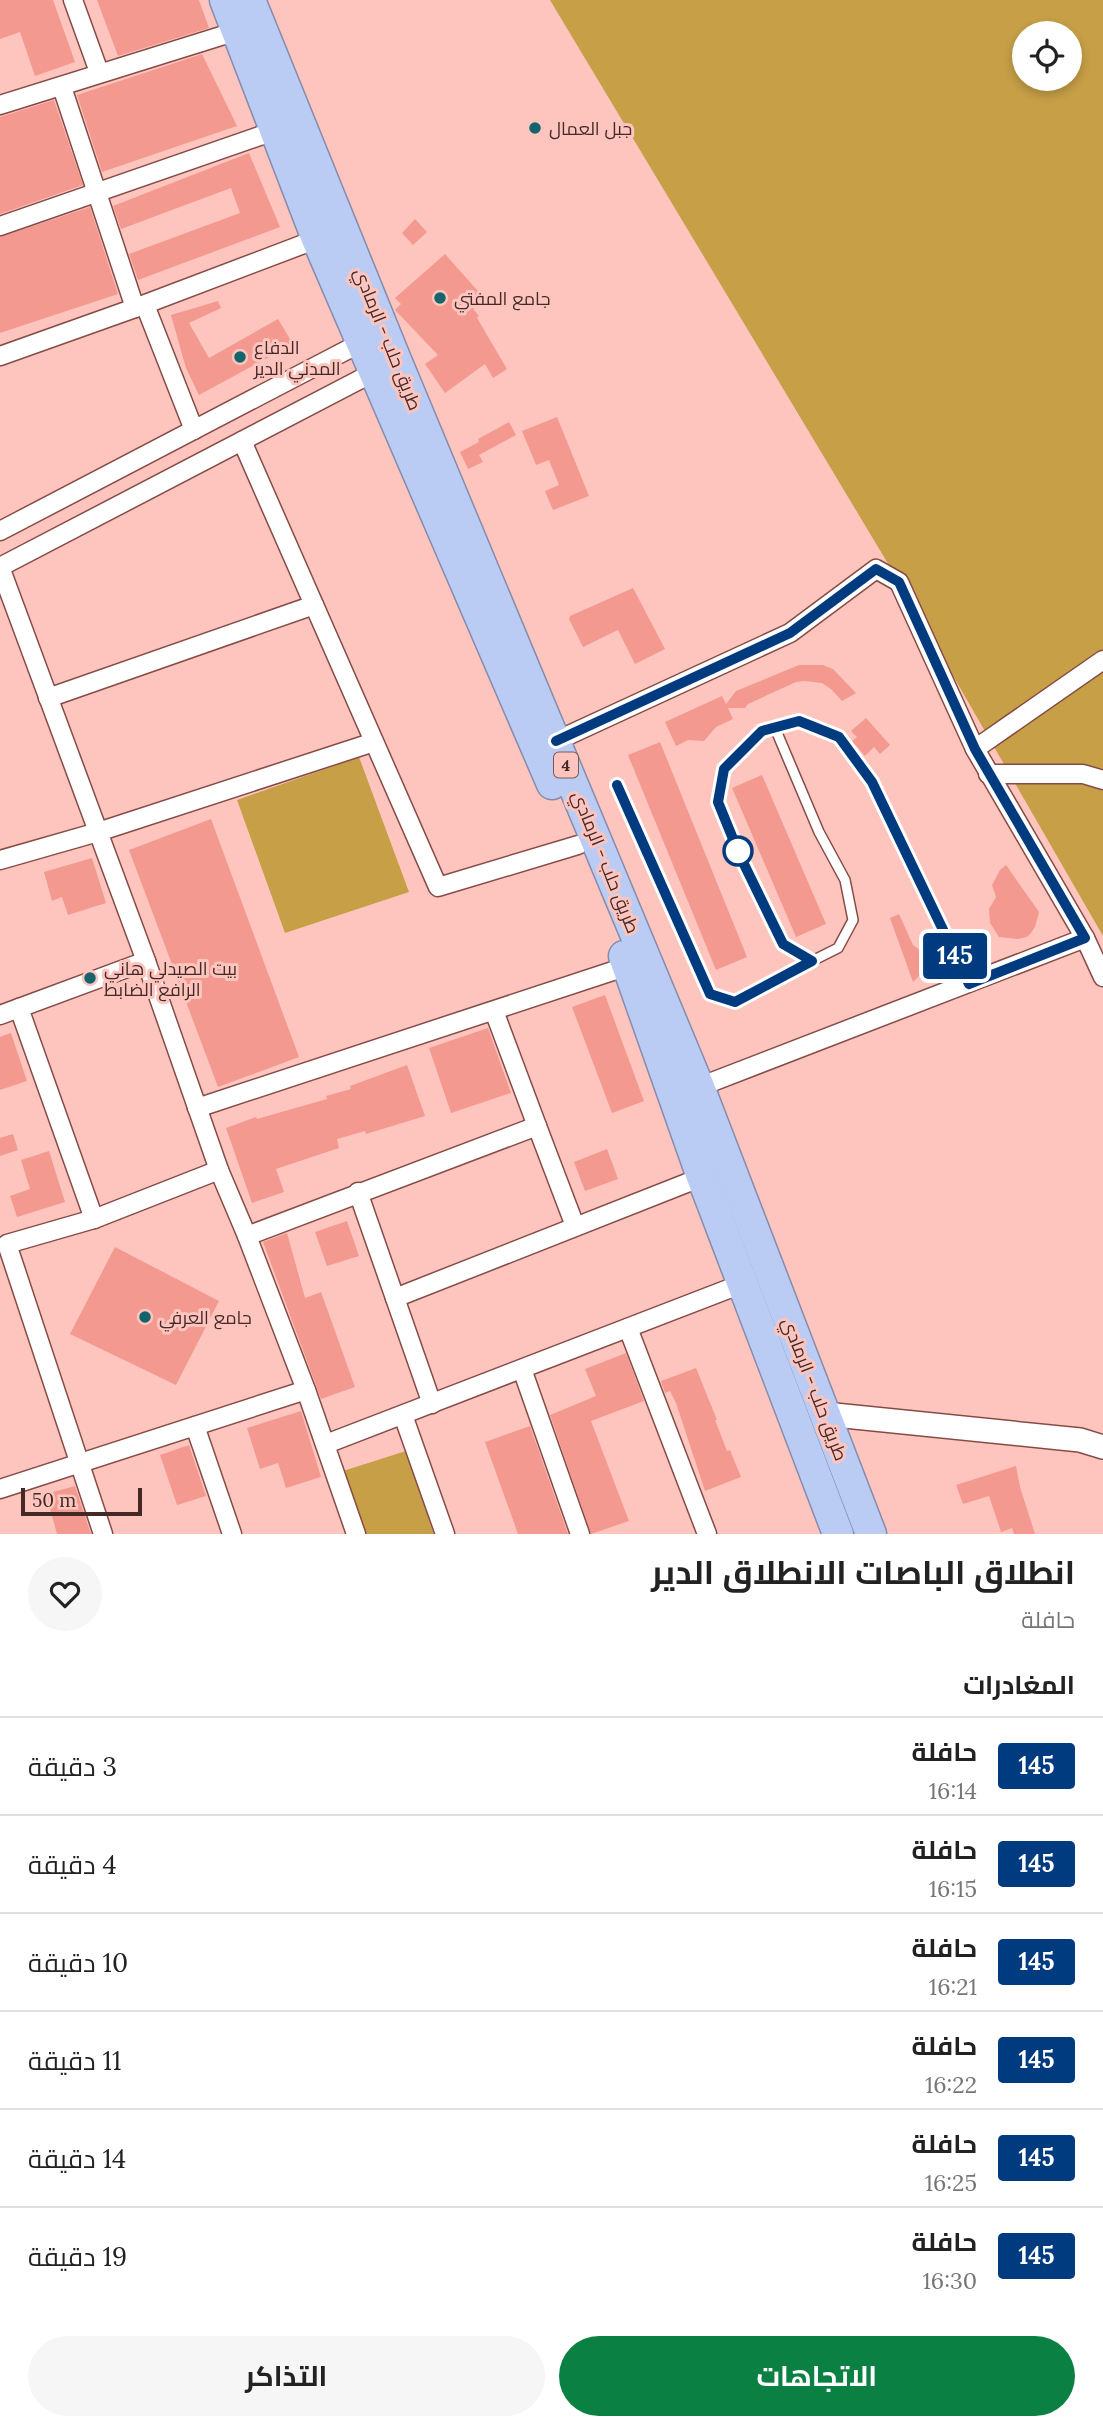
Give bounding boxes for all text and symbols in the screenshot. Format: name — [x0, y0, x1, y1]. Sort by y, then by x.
map controls — [1012, 21, 1082, 91]
button: locate — [1012, 21, 1082, 91]
place label: جبل العمال — [549, 117, 632, 140]
marker: جبل العمال — [527, 120, 543, 136]
street label: طريق حلب - الرمادي — [346, 265, 427, 415]
place label: جامع المفتي — [454, 287, 550, 313]
marker: جامع المفتي — [432, 290, 448, 306]
place label: الدفاع المدني الدير — [253, 336, 341, 383]
marker: الدفاع المدني الدير — [232, 349, 248, 365]
road number: 4 — [554, 752, 578, 778]
street label: طريق حلب - الرمادي — [564, 788, 645, 938]
unlabelled marker — [723, 836, 753, 866]
line badge: 145 — [915, 933, 995, 979]
text: 145 — [937, 940, 973, 971]
place label: بيت الصيدلي هاني الرافع الضابط — [104, 957, 237, 1002]
marker: بيت الصيدلي هاني الرافع الضابط — [82, 970, 98, 986]
place label: جامع العرفي — [159, 1306, 252, 1332]
marker: جامع العرفي — [137, 1309, 153, 1325]
street label: طريق حلب - الرمادي — [774, 1314, 853, 1465]
scale bar — [21, 1485, 142, 1517]
text: 50 m — [32, 1488, 76, 1512]
text: انطلاق الباصات الانطلاق الدير — [651, 1551, 1075, 1593]
button: heart — [28, 1557, 102, 1631]
text: حافلة — [1021, 1605, 1075, 1634]
text: المغادرات — [963, 1668, 1075, 1701]
text: حافلة — [912, 1735, 977, 1768]
text: 3 دقيقة — [28, 1750, 117, 1783]
text: 145 — [1019, 1750, 1054, 1781]
text: 16:14 — [929, 1776, 977, 1805]
text: حافلة — [912, 1833, 977, 1866]
text: 4 دقيقة — [28, 1848, 117, 1881]
text: 145 — [1019, 1848, 1054, 1879]
text: 16:15 — [929, 1874, 977, 1903]
text: حافلة — [912, 1931, 977, 1964]
text: 10 دقيقة — [28, 1946, 128, 1979]
text: 145 — [1019, 1946, 1054, 1977]
text: 16:21 — [929, 1972, 977, 2001]
text: حافلة — [912, 2029, 977, 2062]
text: 11 دقيقة — [28, 2044, 121, 2077]
text: 145 — [1019, 2044, 1054, 2075]
text: 16:22 — [925, 2070, 977, 2099]
text: حافلة — [912, 2127, 977, 2160]
text: 14 دقيقة — [28, 2142, 126, 2175]
text: 145 — [1019, 2142, 1054, 2173]
text: 16:25 — [925, 2168, 977, 2197]
text: حافلة — [912, 2225, 977, 2258]
text: 19 دقيقة — [28, 2240, 127, 2273]
text: 145 — [1019, 2240, 1054, 2271]
text: 16:30 — [922, 2266, 977, 2295]
button: التذاكر — [28, 2336, 545, 2416]
button: الاتجاهات — [559, 2336, 1075, 2416]

